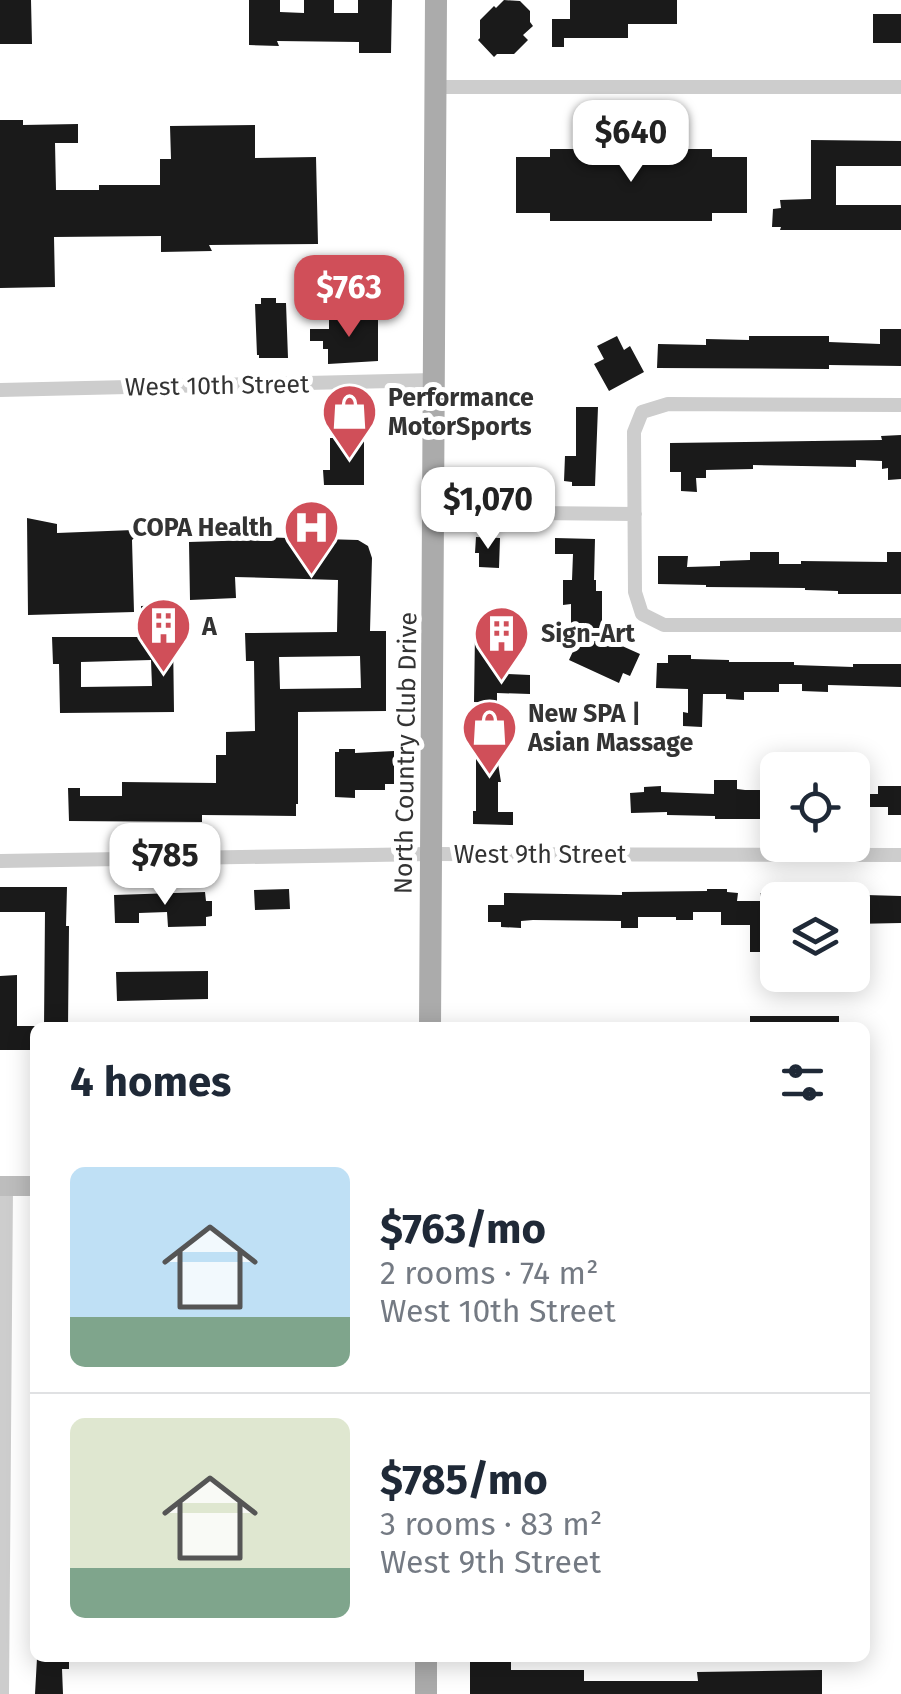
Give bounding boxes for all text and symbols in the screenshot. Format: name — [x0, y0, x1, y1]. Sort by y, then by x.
pin: $640 — [572, 100, 690, 185]
text: $640 — [595, 113, 667, 151]
pin: $763 — [290, 255, 408, 340]
text: $763 — [316, 268, 382, 306]
street label: West 10th Street — [125, 369, 310, 403]
shop icon: Performance MotorSports — [319, 381, 379, 460]
place label: Performance MotorSports — [388, 383, 534, 442]
pin: $1,070 — [407, 467, 569, 552]
text: $1,070 — [443, 480, 533, 518]
hospital icon: COPA Health — [282, 497, 342, 576]
place label: COPA Health — [133, 513, 273, 543]
building icon: A — [133, 596, 193, 675]
building icon: Sign-Art — [472, 603, 532, 682]
place label: A — [201, 612, 218, 642]
street label: North Country Club Drive — [389, 612, 423, 894]
place label: Sign-Art — [541, 619, 635, 649]
shop icon: New SPA | Asian Massage — [459, 697, 519, 776]
place label: New SPA | Asian Massage — [527, 699, 693, 758]
map controls — [760, 752, 870, 992]
button: locate — [760, 752, 870, 862]
pin: $785 — [106, 823, 224, 908]
text: $785 — [131, 836, 199, 874]
street label: West 9th Street — [454, 840, 627, 870]
button: layers — [760, 882, 870, 992]
icon: filters — [775, 1055, 830, 1110]
text: 4 homes — [70, 1057, 231, 1107]
text: $763/mo — [380, 1204, 546, 1254]
icon: home — [150, 1207, 270, 1327]
text: 2 rooms · 74 m² — [380, 1254, 599, 1292]
text: West 10th Street — [380, 1292, 616, 1330]
text: $785/mo — [380, 1455, 548, 1505]
icon: home — [150, 1458, 270, 1578]
text: 3 rooms · 83 m² — [380, 1505, 602, 1543]
text: West 9th Street — [380, 1543, 601, 1581]

